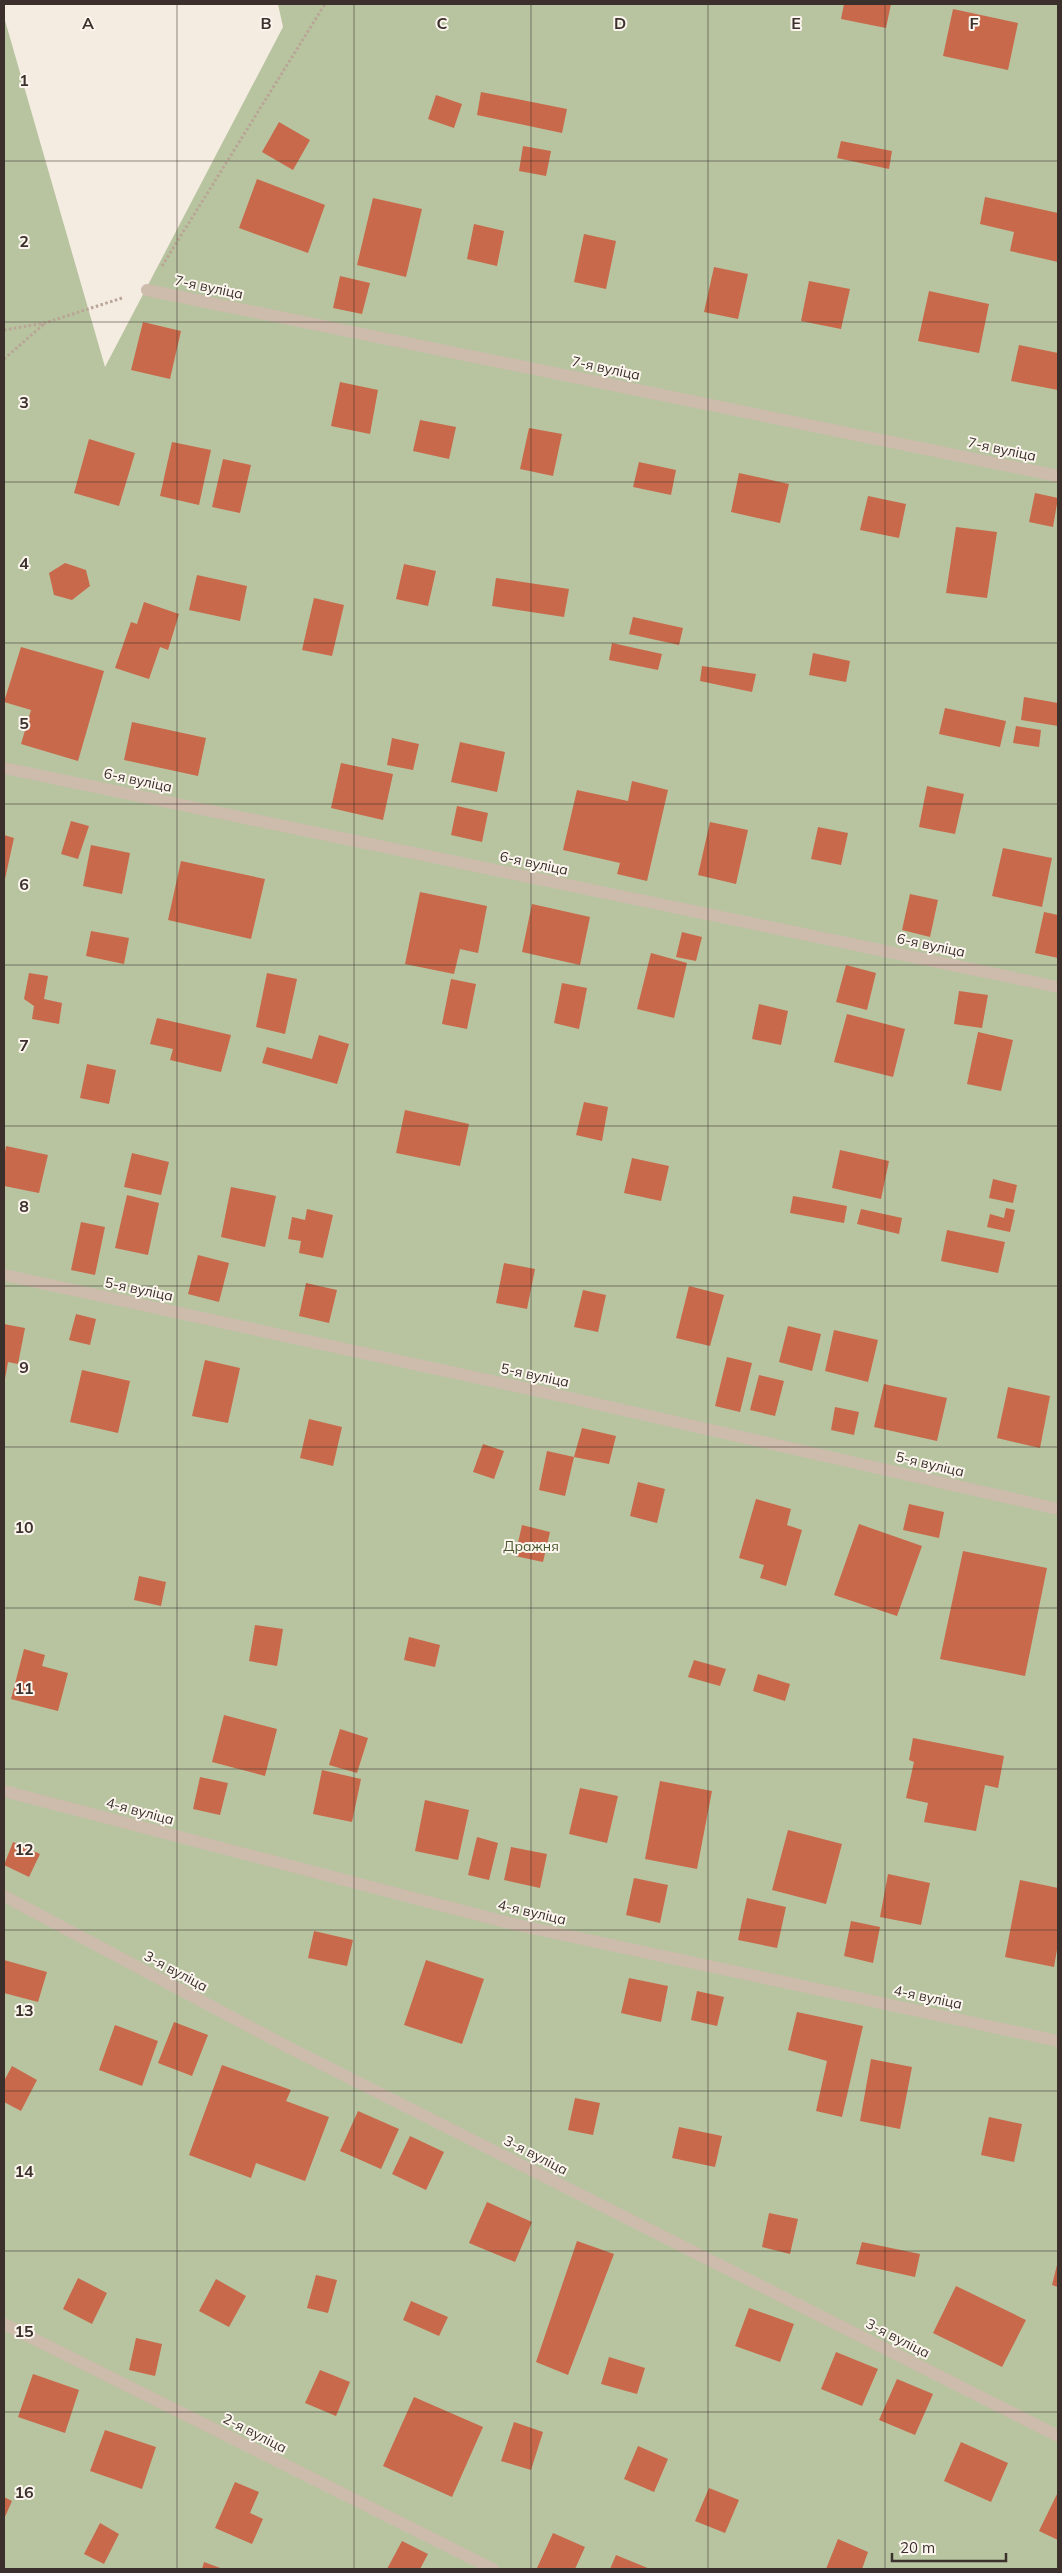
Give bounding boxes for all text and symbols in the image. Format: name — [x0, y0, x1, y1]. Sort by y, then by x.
text: A — [82, 13, 94, 33]
text: B — [260, 13, 272, 33]
text: C — [437, 13, 448, 33]
text: D — [614, 13, 626, 33]
text: E — [791, 13, 801, 33]
text: F — [969, 13, 979, 33]
text: 1 — [19, 70, 29, 90]
text: 2 — [19, 231, 29, 251]
street label: 7-я вуліца — [173, 271, 245, 303]
street label: 7-я вуліца — [570, 352, 642, 384]
text: 3 — [19, 392, 29, 412]
street label: 7-я вуліца — [966, 433, 1038, 465]
text: 4 — [19, 553, 29, 573]
text: 5 — [19, 713, 29, 733]
street label: 6-я вуліца — [102, 764, 174, 796]
street label: 6-я вуліца — [498, 847, 570, 879]
text: 6 — [19, 874, 29, 894]
street label: 6-я вуліца — [895, 929, 967, 961]
text: 7 — [19, 1035, 29, 1055]
text: 8 — [19, 1196, 29, 1216]
street label: 5-я вуліца — [103, 1273, 175, 1305]
text: 9 — [19, 1357, 29, 1377]
street label: 5-я вуліца — [499, 1359, 571, 1391]
street label: 5-я вуліца — [894, 1447, 966, 1481]
text: 10 — [14, 1517, 34, 1537]
park label: Дражня — [503, 1537, 559, 1555]
text: 11 — [14, 1678, 34, 1698]
street label: 4-я вуліца — [104, 1793, 176, 1829]
text: 12 — [14, 1839, 34, 1859]
street label: 4-я вуліца — [496, 1895, 568, 1929]
street label: 3-я вуліца — [141, 1947, 211, 1995]
street label: 4-я вуліца — [892, 1981, 964, 2013]
text: 13 — [14, 2000, 34, 2020]
street label: 3-я вуліца — [501, 2131, 571, 2179]
text: 14 — [14, 2161, 34, 2181]
street label: 3-я вуліца — [863, 2314, 933, 2362]
text: 15 — [14, 2321, 34, 2341]
street label: 2-я вуліца — [220, 2409, 290, 2457]
text: 16 — [14, 2482, 34, 2502]
scale bar — [892, 2530, 1006, 2562]
text: 20 m — [900, 2538, 935, 2557]

